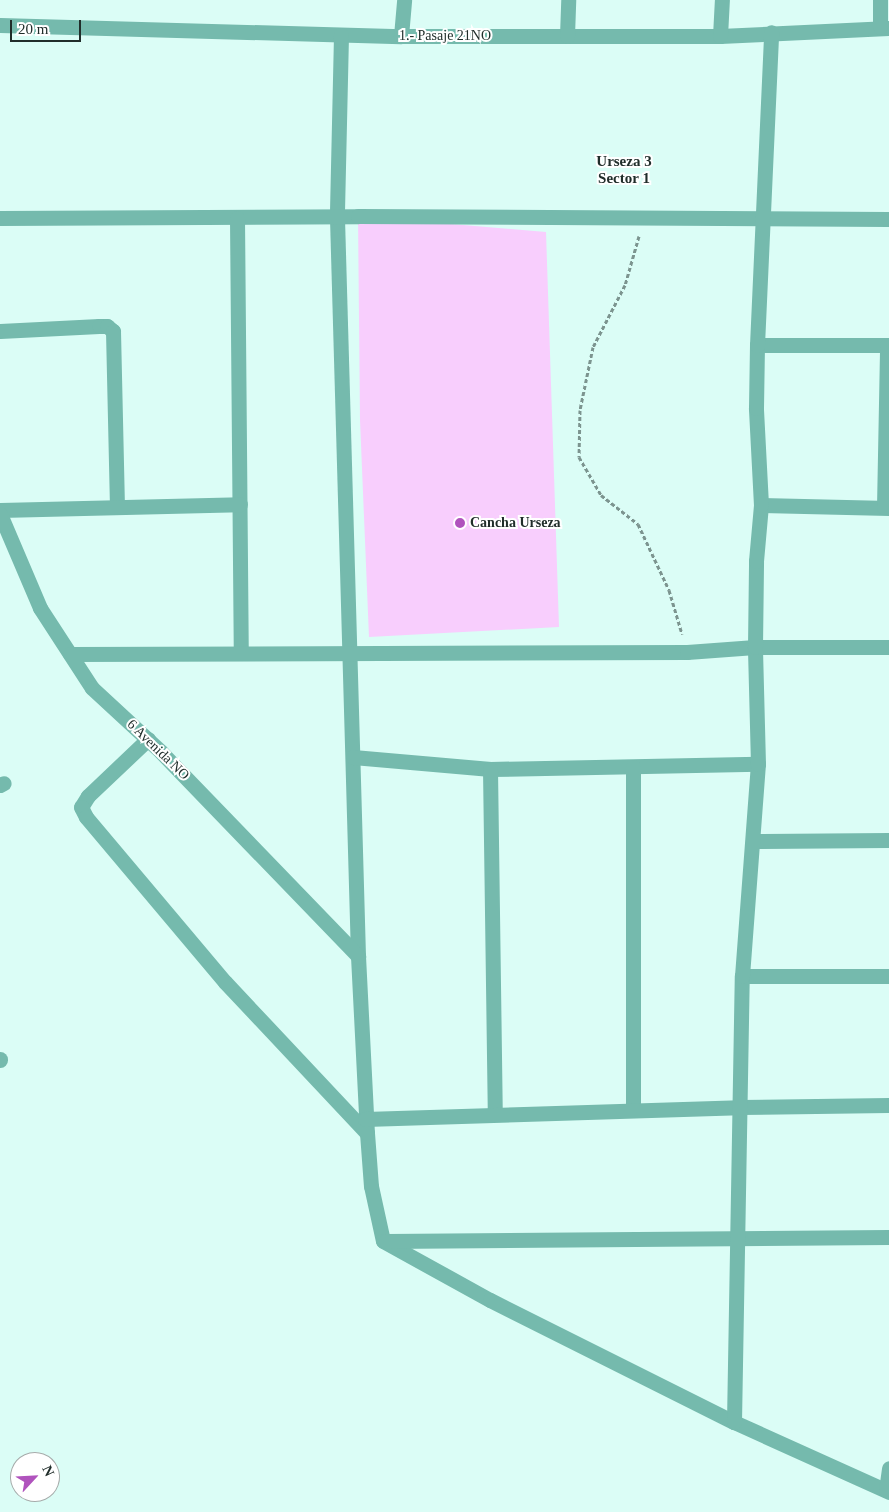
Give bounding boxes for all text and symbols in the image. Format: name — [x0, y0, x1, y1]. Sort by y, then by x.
scale bar — [12, 10, 84, 42]
text: 20 m — [18, 21, 48, 37]
street label: 1.- Pasaje 21NO — [399, 28, 491, 44]
district label: Urseza 3 Sector 1 — [596, 152, 652, 187]
place label: Cancha Urseza — [470, 515, 561, 531]
marker: Cancha Urseza — [454, 517, 466, 529]
street label: 6 Avenida NO — [123, 716, 193, 784]
north arrow — [10, 1452, 60, 1502]
text: N — [39, 1463, 57, 1479]

